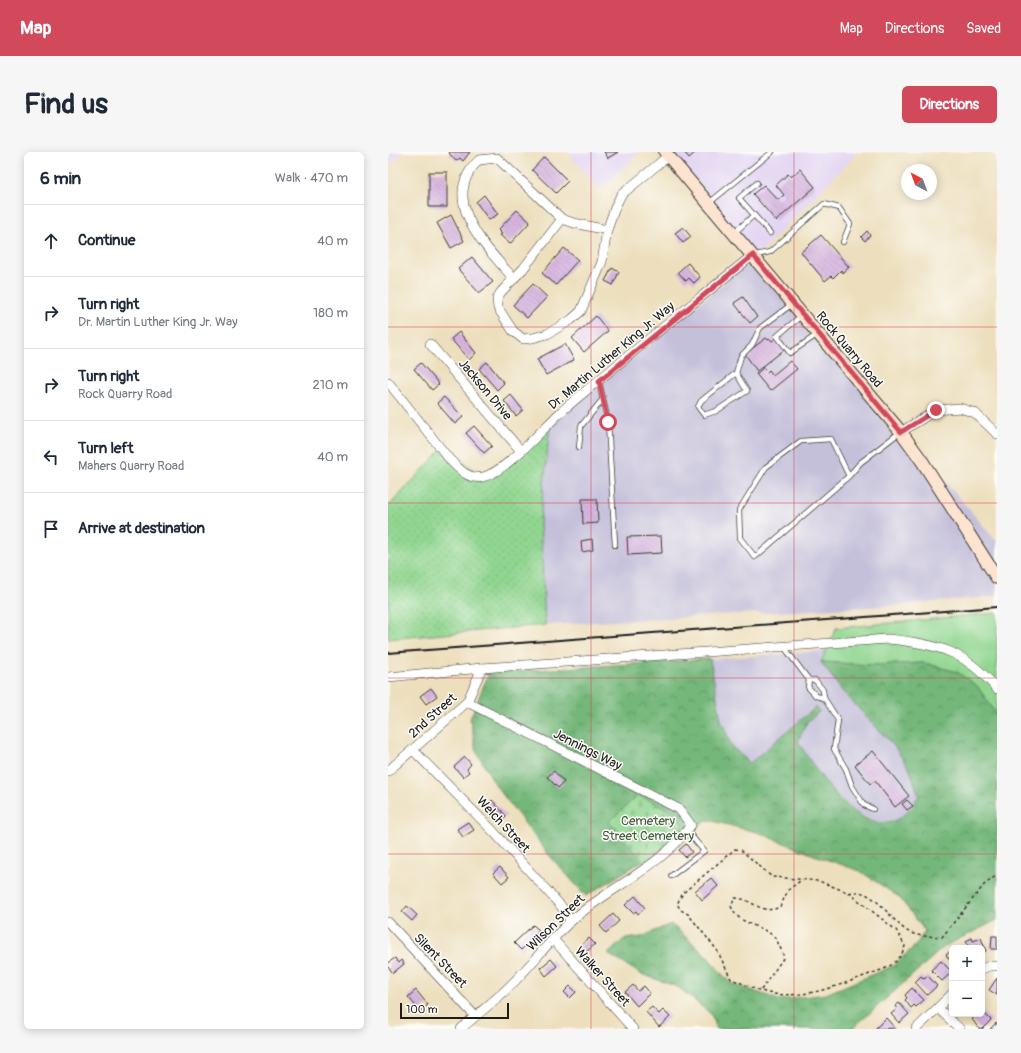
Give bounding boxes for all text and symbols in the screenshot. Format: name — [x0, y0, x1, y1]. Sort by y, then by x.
text: Map — [20, 16, 51, 40]
text: Map — [840, 20, 863, 37]
text: Directions — [885, 20, 944, 37]
text: Saved — [966, 20, 1001, 37]
button: Directions — [902, 86, 997, 123]
text: Find us — [24, 87, 108, 122]
north arrow — [901, 164, 937, 200]
text: 6 min — [40, 168, 81, 189]
text: Walk · 470 m — [275, 170, 348, 186]
icon: ahead — [40, 230, 62, 252]
text: Continue — [78, 231, 136, 250]
text: 40 m — [317, 233, 348, 249]
text: Turn right — [78, 295, 139, 314]
street label: Dr. Martin Luther King Jr. Way — [545, 298, 678, 413]
icon: right — [40, 302, 62, 324]
text: 180 m — [313, 305, 348, 321]
street label: Rock Quarry Road — [813, 308, 886, 391]
text: Dr. Martin Luther King Jr. Way — [78, 314, 238, 330]
street label: Jackson Drive — [455, 356, 516, 424]
text: Turn right — [78, 367, 139, 386]
icon: right — [40, 374, 62, 396]
text: 210 m — [312, 377, 348, 393]
text: Rock Quarry Road — [78, 386, 172, 402]
route end — [927, 401, 945, 419]
route start — [599, 413, 617, 431]
text: Turn left — [78, 439, 134, 458]
icon: left — [40, 446, 62, 468]
text: 40 m — [317, 449, 348, 465]
text: Mahers Quarry Road — [78, 458, 184, 474]
icon: arrive — [40, 518, 62, 540]
text: Arrive at destination — [78, 519, 205, 538]
street label: 2nd Street — [405, 690, 461, 741]
street label: Jennings Way — [551, 726, 625, 774]
street label: Welch Street — [473, 793, 534, 857]
park label: Cemetery Street Cemetery — [602, 813, 695, 844]
street label: Wilson Street — [523, 891, 589, 954]
street label: Silent Street — [410, 930, 471, 992]
street label: Walker Street — [571, 944, 634, 1010]
map controls — [949, 945, 985, 1017]
button: + — [949, 945, 985, 981]
button: − — [949, 981, 985, 1017]
scale bar — [400, 1001, 509, 1020]
text: 100 m — [406, 1003, 437, 1016]

